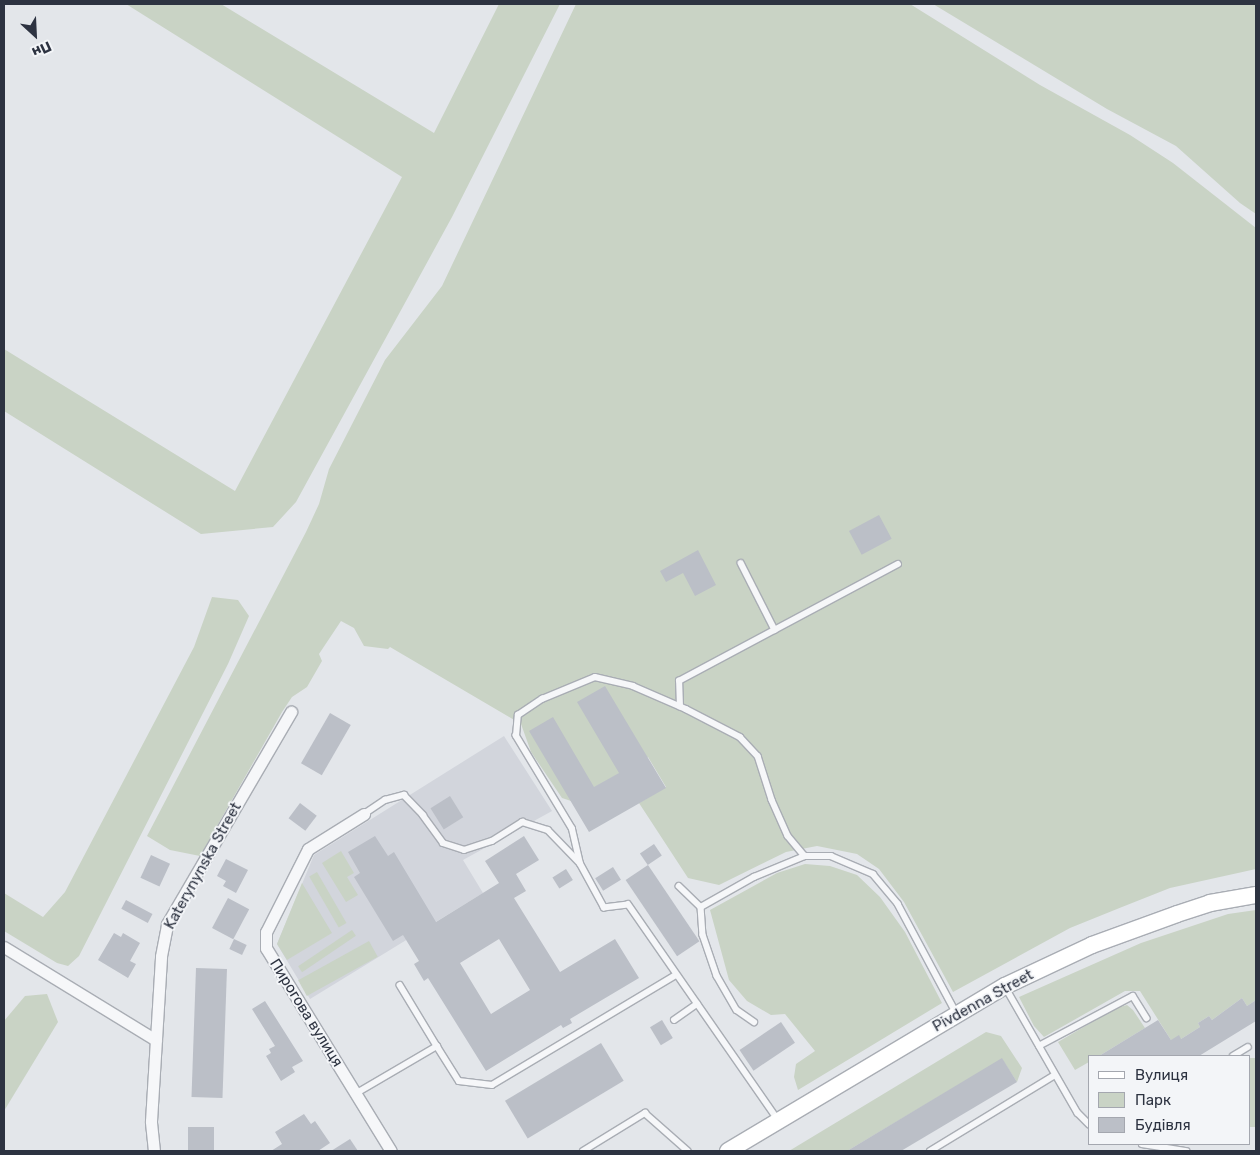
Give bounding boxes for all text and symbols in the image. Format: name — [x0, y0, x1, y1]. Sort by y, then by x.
north arrow — [10, 10, 60, 60]
text: Пн — [29, 37, 54, 61]
street label: Katerynynska Street — [161, 799, 245, 933]
street label: Пирогова вулиця — [265, 956, 347, 1070]
street label: Pivdenna Street — [930, 966, 1036, 1036]
legend — [1088, 1055, 1250, 1145]
text: Вулиця — [1135, 1066, 1188, 1084]
text: Парк — [1135, 1091, 1171, 1109]
text: Будівля — [1135, 1116, 1191, 1134]

